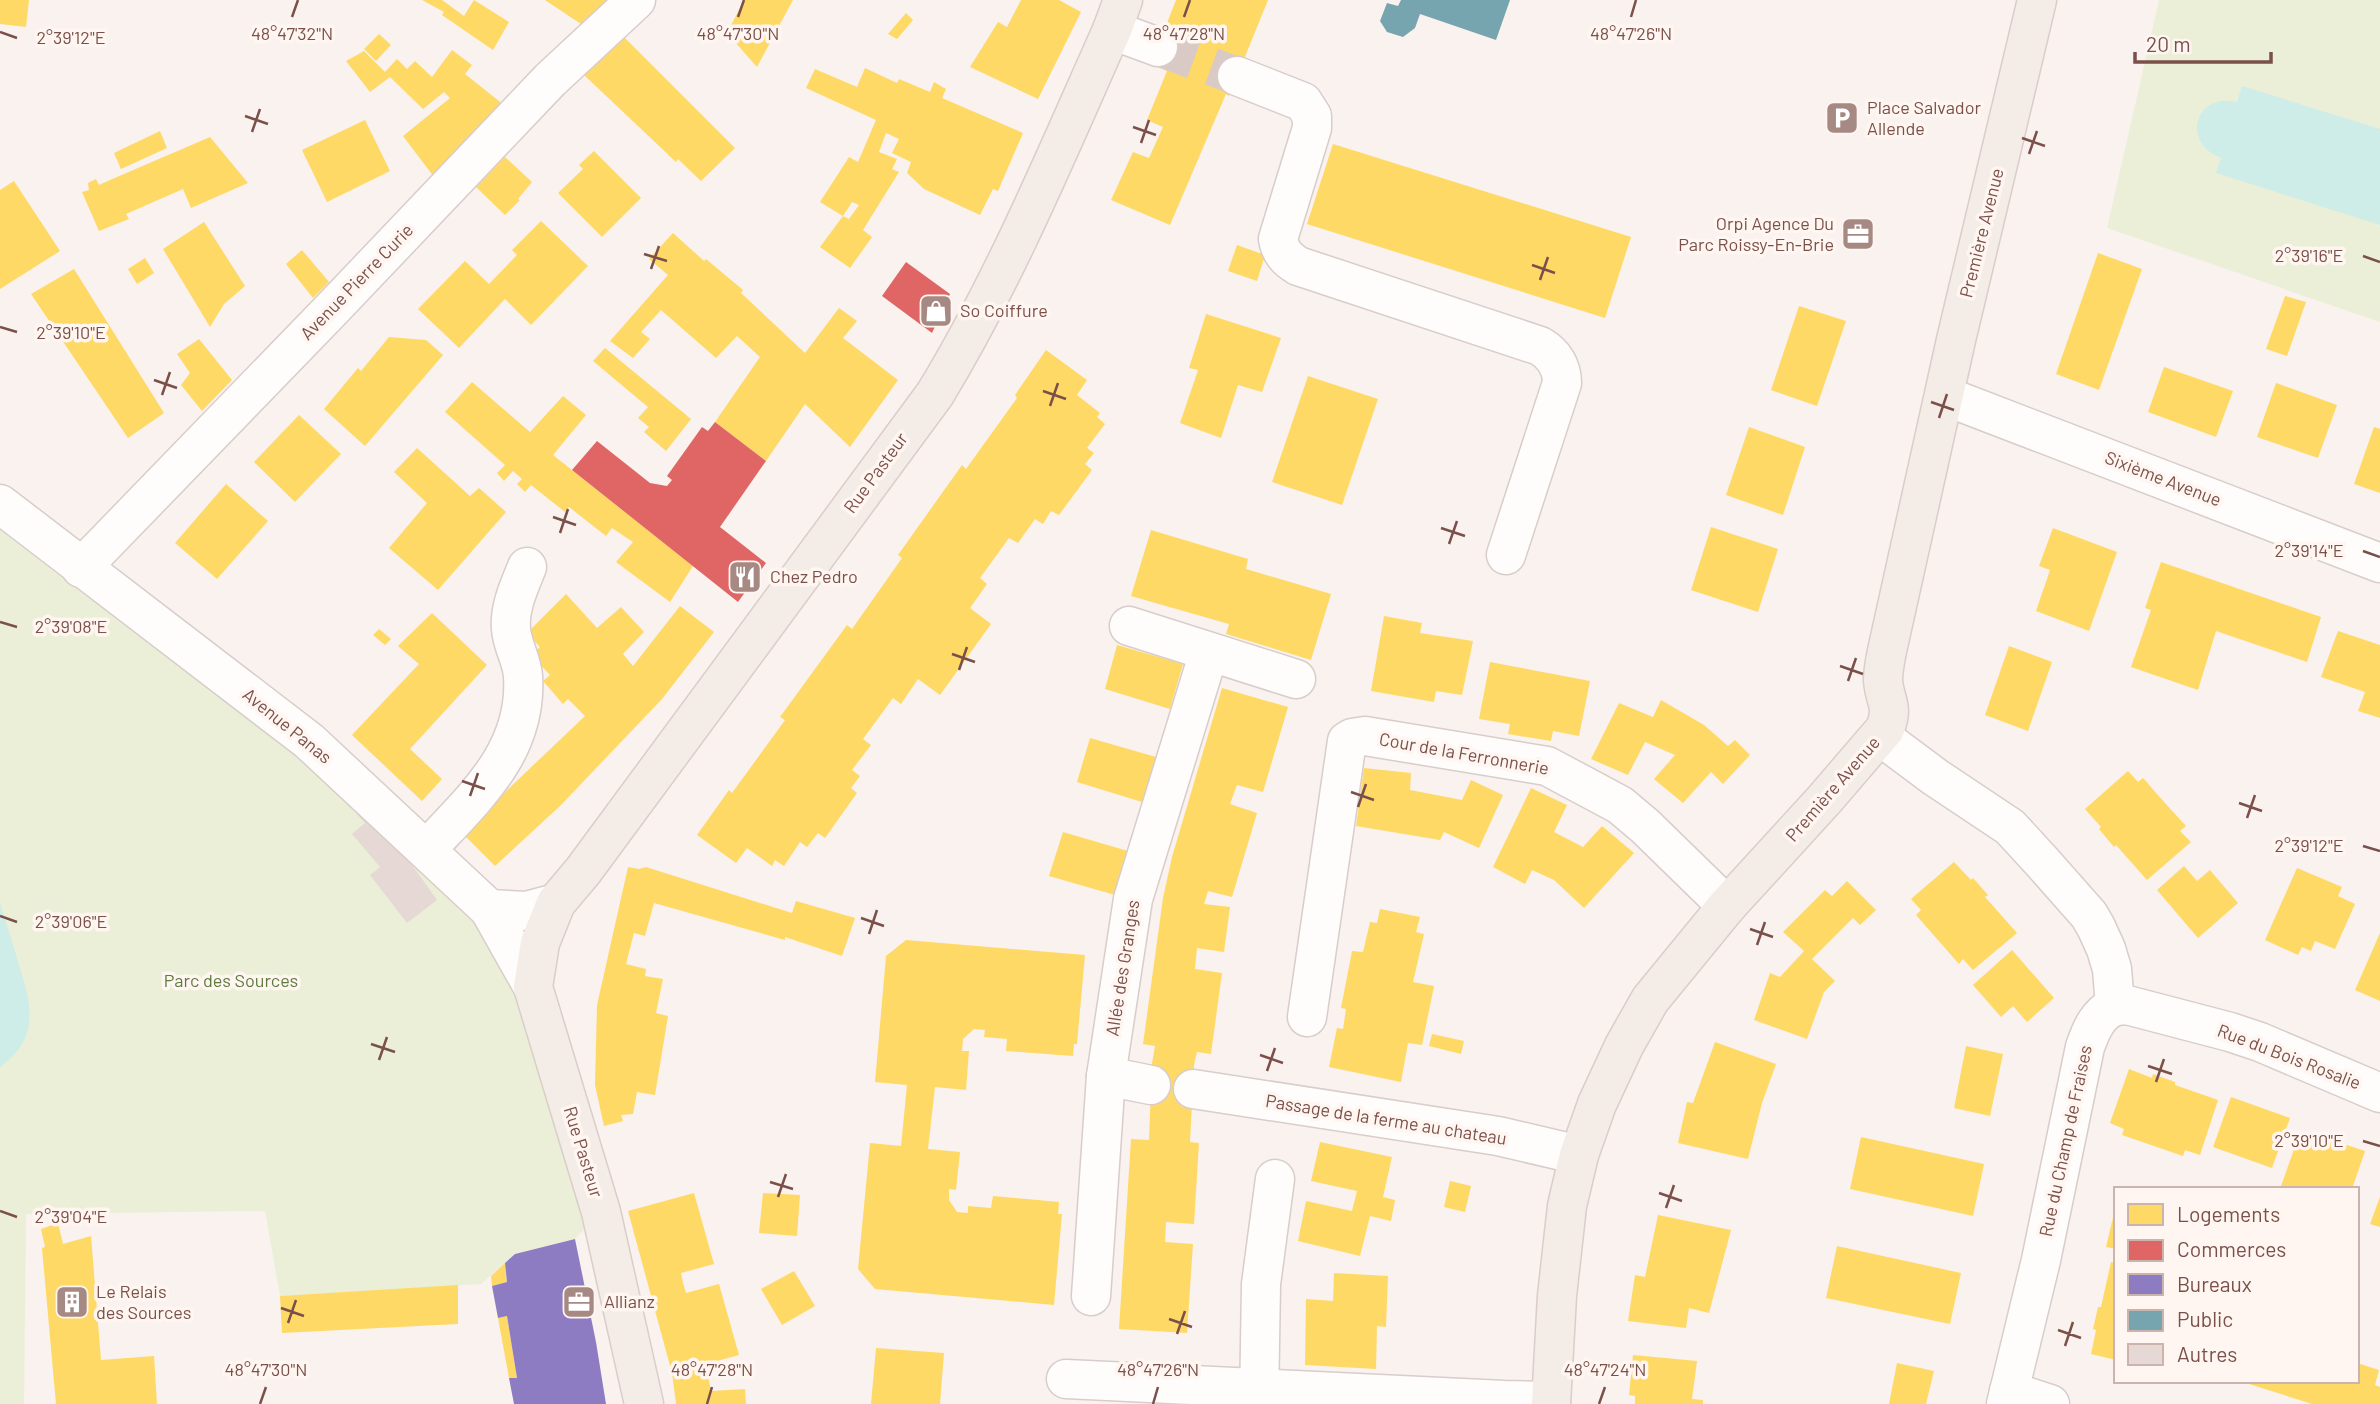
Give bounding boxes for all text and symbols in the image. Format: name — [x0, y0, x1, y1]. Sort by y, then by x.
scale bar — [2135, 21, 2272, 65]
text: 48°47'32"N — [251, 22, 333, 44]
text: 48°47'30"N — [697, 22, 779, 44]
text: 48°47'28"N — [1143, 22, 1225, 44]
text: 48°47'26"N — [1590, 22, 1672, 44]
text: 2°39'12"E — [36, 26, 106, 48]
text: 20 m — [2146, 31, 2191, 56]
place label: Place Salvador Allende — [1867, 96, 1981, 139]
parking icon: Place Salvador Allende — [1823, 99, 1861, 137]
street label: Première Avenue — [1954, 166, 2008, 300]
place label: Orpi Agence Du Parc Roissy-En-Brie — [1678, 212, 1834, 255]
office icon: Orpi Agence Du Parc Roissy-En-Brie — [1839, 215, 1877, 253]
street label: Avenue Pierre Curie — [295, 219, 417, 344]
text: 2°39'16"E — [2275, 244, 2343, 266]
shop icon: So Coiffure — [917, 292, 955, 330]
place label: So Coiffure — [960, 299, 1048, 321]
text: 2°39'10"E — [36, 321, 106, 343]
street label: Rue Pasteur — [839, 427, 912, 517]
street label: Sixième Avenue — [2102, 446, 2225, 510]
text: 2°39'14"E — [2274, 539, 2344, 561]
restaurant icon: Chez Pedro — [726, 558, 764, 596]
place label: Chez Pedro — [770, 565, 858, 587]
text: 2°39'08"E — [35, 615, 107, 637]
street label: Avenue Panas — [239, 683, 337, 768]
street label: Cour de la Ferronnerie — [1378, 727, 1551, 779]
street label: Première Avenue — [1780, 731, 1884, 846]
text: 2°39'12"E — [2274, 834, 2344, 856]
street label: Allée des Granges — [1100, 898, 1144, 1038]
text: 2°39'06"E — [35, 910, 107, 932]
park label: Parc des Sources — [164, 969, 298, 991]
street label: Rue du Bois Rosalie — [2215, 1019, 2364, 1094]
street label: Rue du Champ de Fraises — [2034, 1043, 2096, 1239]
street label: Passage de la ferme au chateau — [1264, 1089, 1508, 1149]
street label: Rue Pasteur — [560, 1103, 608, 1200]
text: 2°39'10"E — [2274, 1129, 2344, 1151]
legend — [2114, 1187, 2359, 1383]
text: Logements — [2177, 1201, 2280, 1226]
text: 2°39'04"E — [35, 1205, 107, 1227]
text: Commerces — [2177, 1236, 2286, 1261]
text: Bureaux — [2177, 1271, 2252, 1296]
place label: Le Relais des Sources — [96, 1280, 191, 1323]
building icon: Le Relais des Sources — [53, 1283, 91, 1321]
office icon: Allianz — [560, 1283, 598, 1321]
place label: Allianz — [604, 1290, 655, 1312]
text: Public — [2177, 1306, 2233, 1331]
text: Autres — [2177, 1341, 2237, 1366]
text: 48°47'30"N — [225, 1358, 307, 1380]
text: 48°47'28"N — [671, 1358, 753, 1380]
text: 48°47'26"N — [1117, 1358, 1199, 1380]
text: 48°47'24"N — [1564, 1358, 1646, 1380]

